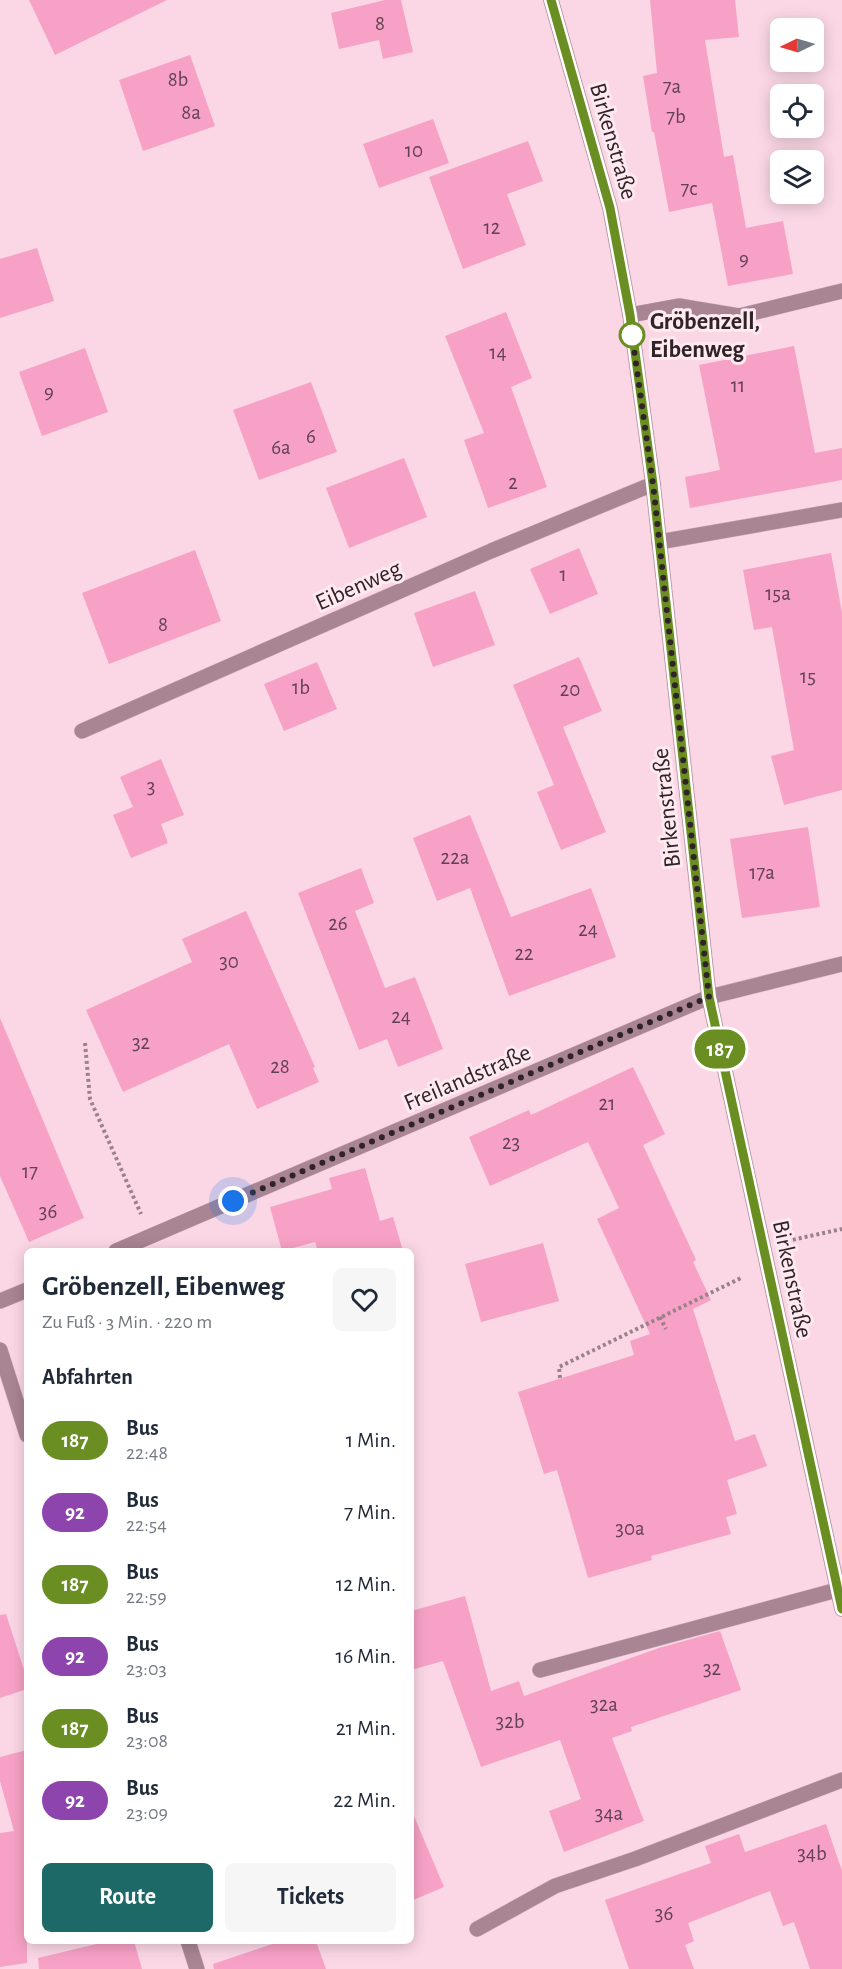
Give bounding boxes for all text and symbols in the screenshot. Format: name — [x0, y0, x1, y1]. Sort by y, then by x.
house number: 8 — [375, 13, 385, 34]
north arrow — [770, 18, 824, 72]
map controls — [770, 18, 824, 204]
house number: 8b — [168, 69, 188, 90]
house number: 7a — [663, 76, 682, 97]
street label: Birkenstraße — [585, 80, 641, 202]
button: locate — [770, 84, 824, 138]
house number: 8a — [181, 102, 201, 123]
house number: 7b — [666, 106, 686, 127]
house number: 10 — [405, 140, 423, 161]
button: layers — [770, 150, 824, 204]
house number: 7c — [681, 178, 697, 199]
house number: 12 — [484, 217, 500, 238]
house number: 9 — [739, 248, 749, 269]
place label: Gröbenzell, Eibenweg — [650, 310, 760, 362]
marker: Gröbenzell, Eibenweg — [619, 322, 645, 348]
house number: 14 — [489, 342, 507, 363]
house number: 11 — [731, 375, 745, 396]
house number: 9 — [44, 381, 54, 402]
house number: 6 — [306, 426, 316, 447]
house number: 6a — [271, 437, 291, 458]
house number: 2 — [508, 472, 518, 493]
street label: Eibenweg — [312, 556, 405, 615]
house number: 1 — [559, 564, 567, 585]
house number: 15a — [765, 583, 791, 604]
house number: 8 — [158, 614, 168, 635]
house number: 15 — [800, 666, 816, 687]
house number: 1b — [292, 677, 310, 698]
house number: 20 — [560, 679, 580, 700]
street label: Birkenstraße — [649, 747, 685, 869]
house number: 3 — [147, 776, 155, 797]
house number: 22a — [441, 847, 470, 868]
house number: 17a — [749, 862, 775, 883]
house number: 26 — [328, 913, 348, 934]
house number: 24 — [578, 919, 598, 940]
house number: 22 — [514, 943, 534, 964]
house number: 30 — [219, 951, 239, 972]
house number: 24 — [391, 1006, 411, 1027]
line badge: 187 — [686, 1030, 754, 1068]
house number: 32 — [132, 1032, 150, 1053]
text: 187 — [707, 1039, 734, 1060]
street label: Freilandstraße — [400, 1040, 534, 1115]
house number: 28 — [270, 1056, 290, 1077]
house number: 21 — [599, 1093, 615, 1114]
house number: 23 — [502, 1132, 520, 1153]
house number: 17 — [22, 1161, 38, 1182]
your location — [218, 1186, 248, 1216]
house number: 36 — [39, 1201, 57, 1222]
street label: Birkenstraße — [768, 1218, 816, 1340]
button: heart — [333, 1268, 396, 1331]
text: Gröbenzell, Eibenweg — [42, 1273, 285, 1301]
text: Zu Fuß · 3 Min. · 220 m — [42, 1312, 212, 1332]
text: Abfahrten — [42, 1366, 133, 1388]
text: Bus — [126, 1417, 159, 1439]
text: 1 Min. — [346, 1429, 396, 1451]
text: 187 — [62, 1430, 89, 1451]
text: 22:48 — [126, 1443, 168, 1463]
text: Bus — [126, 1489, 159, 1511]
text: 7 Min. — [344, 1501, 396, 1523]
text: 92 — [65, 1502, 85, 1523]
text: 22:54 — [126, 1515, 167, 1535]
house number: 30a — [615, 1518, 645, 1539]
text: Bus — [126, 1561, 159, 1583]
text: 12 Min. — [336, 1573, 396, 1595]
text: 187 — [62, 1574, 89, 1595]
text: 22:59 — [126, 1587, 167, 1607]
text: Bus — [126, 1633, 159, 1655]
text: 16 Min. — [335, 1645, 396, 1667]
text: 92 — [65, 1646, 85, 1667]
house number: 32 — [703, 1658, 721, 1679]
text: 23:03 — [126, 1659, 167, 1679]
house number: 32a — [590, 1694, 618, 1715]
text: Bus — [126, 1705, 159, 1727]
house number: 32b — [495, 1711, 525, 1732]
text: 21 Min. — [336, 1717, 396, 1739]
text: 187 — [62, 1718, 89, 1739]
text: 23:08 — [126, 1731, 168, 1751]
text: Bus — [126, 1777, 159, 1799]
text: 22 Min. — [333, 1789, 396, 1811]
text: 92 — [65, 1790, 85, 1811]
text: 23:09 — [126, 1803, 168, 1823]
house number: 34a — [595, 1803, 624, 1824]
house number: 34b — [797, 1843, 827, 1864]
button: Route — [42, 1863, 213, 1932]
button: Tickets — [225, 1863, 396, 1932]
house number: 36 — [655, 1903, 673, 1924]

